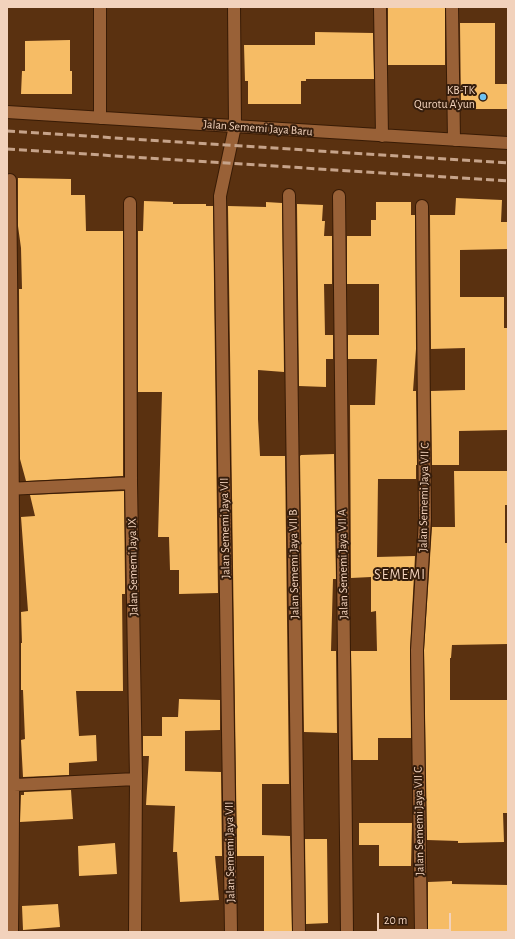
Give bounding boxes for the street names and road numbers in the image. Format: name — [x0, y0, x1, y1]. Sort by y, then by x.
street label: Jalan Sememi Jaya Baru — [203, 117, 313, 139]
street label: Jalan Sememi Jaya VII C — [416, 442, 432, 552]
street label: Jalan Sememi Jaya VII — [217, 478, 233, 578]
street label: Jalan Sememi Jaya VII B — [286, 509, 302, 619]
street label: Jalan Sememi Jaya VII A — [335, 509, 351, 619]
street label: Jalan Sememi Jaya IX — [125, 518, 141, 616]
street label: Jalan Sememi Jaya VII C — [411, 766, 427, 876]
street label: Jalan Sememi Jaya VII — [222, 802, 238, 902]

